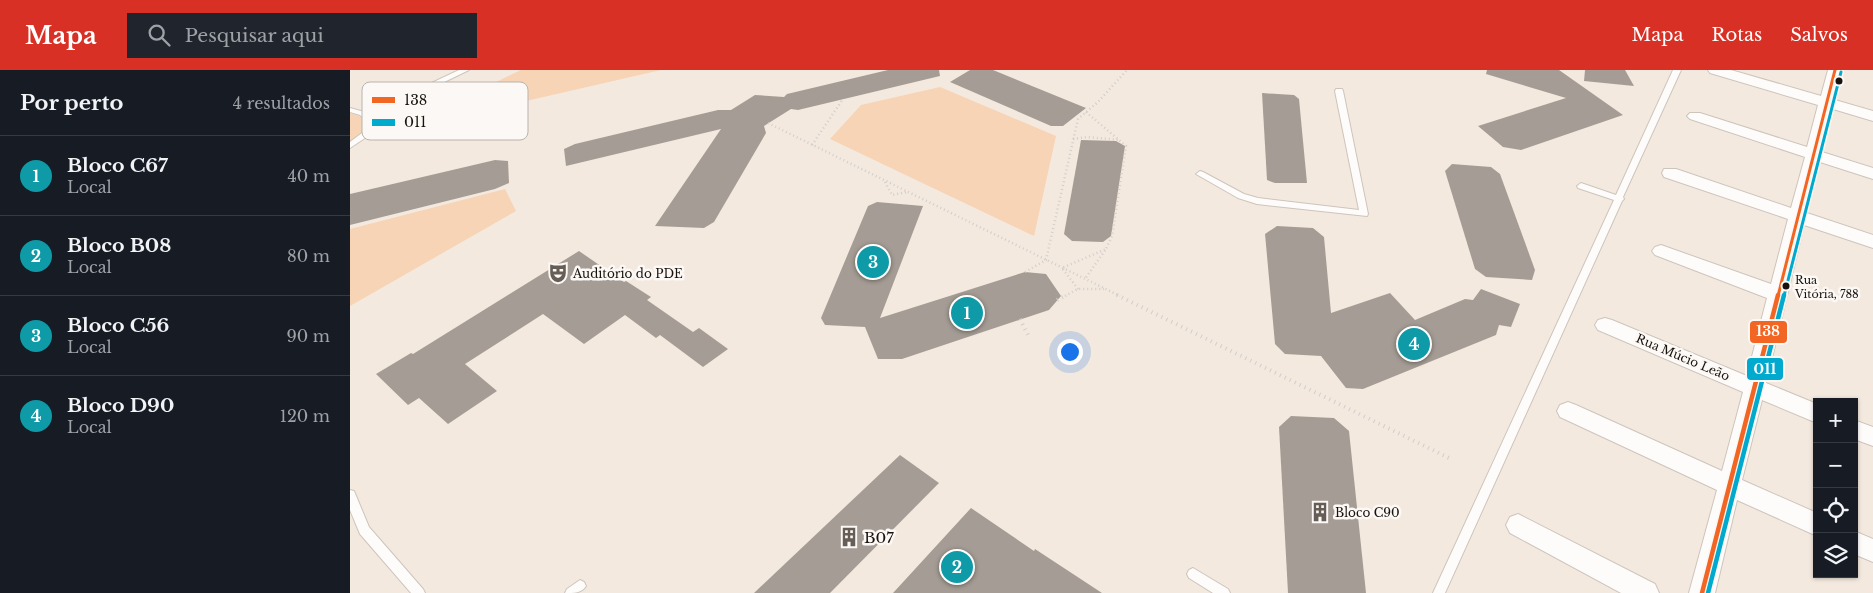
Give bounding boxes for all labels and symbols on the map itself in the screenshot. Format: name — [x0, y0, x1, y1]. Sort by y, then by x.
unlabelled marker — [1834, 76, 1844, 86]
legend — [362, 82, 528, 140]
text: 138 — [404, 91, 427, 109]
text: 011 — [404, 113, 426, 131]
pin: 3 — [857, 243, 889, 281]
theatre icon: Auditório do PDE — [547, 262, 569, 284]
place label: Auditório do PDE — [572, 266, 683, 281]
place label: Rua Vitória, 788 — [1794, 273, 1859, 301]
marker: Rua Vitória, 788 — [1781, 281, 1791, 291]
pin: 1 — [951, 294, 983, 332]
line badge: 138 — [1749, 320, 1788, 344]
text: 138 — [1756, 322, 1780, 340]
pin: 4 — [1398, 325, 1430, 363]
street label: Rua Múcio Leão — [1634, 331, 1732, 384]
your location — [1057, 339, 1083, 365]
line badge: 011 — [1746, 357, 1784, 381]
text: 011 — [1754, 360, 1776, 378]
building icon: Bloco C90 — [1309, 501, 1331, 523]
place label: Bloco C90 — [1335, 505, 1400, 520]
building icon: B07 — [838, 526, 860, 548]
place label: B07 — [864, 528, 894, 547]
pin: 2 — [941, 548, 973, 586]

